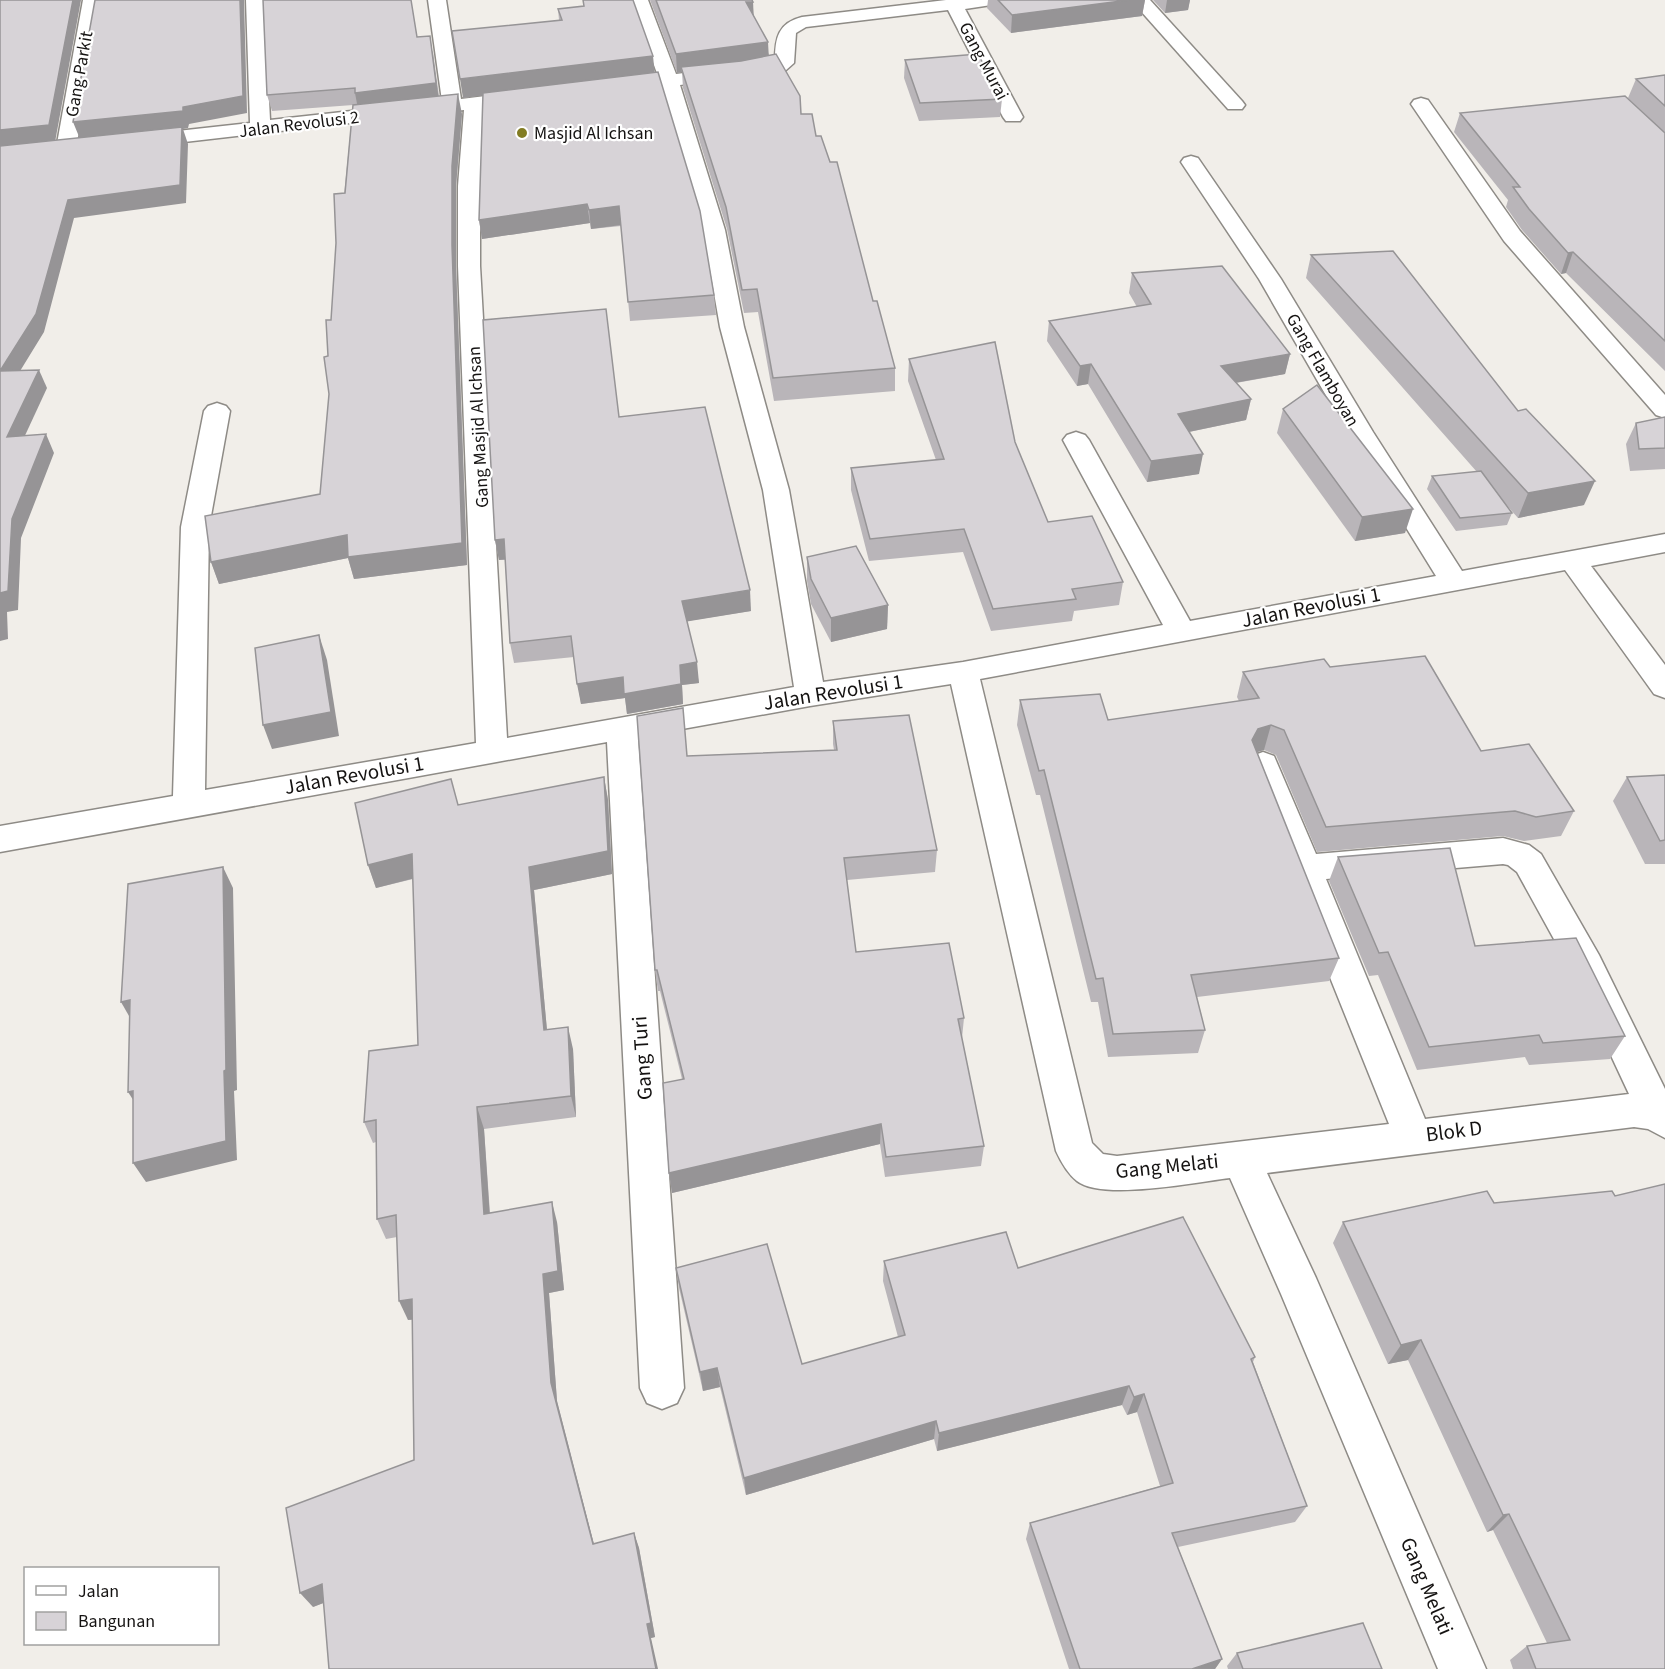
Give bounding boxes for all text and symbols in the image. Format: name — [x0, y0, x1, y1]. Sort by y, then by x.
street label: Gang Murai — [953, 18, 1015, 105]
street label: Gang Parkit — [60, 29, 99, 119]
street label: Jalan Revolusi 2 — [238, 105, 361, 144]
place label: Masjid Al Ichsan — [534, 121, 653, 146]
marker: Masjid Al Ichsan — [515, 126, 529, 140]
street label: Gang Flamboyan — [1280, 309, 1365, 431]
street label: Gang Masjid Al Ichsan — [462, 345, 495, 509]
street label: Jalan Revolusi 1 — [1239, 579, 1383, 635]
street label: Jalan Revolusi 1 — [761, 666, 905, 718]
street label: Jalan Revolusi 1 — [282, 748, 426, 802]
street label: Gang Turi — [624, 1015, 660, 1101]
street label: Blok D — [1424, 1113, 1484, 1149]
street label: Gang Melati — [1114, 1146, 1220, 1186]
street label: Gang Melati — [1393, 1533, 1461, 1639]
legend — [24, 1567, 219, 1645]
text: Jalan — [78, 1579, 119, 1604]
text: Bangunan — [78, 1609, 155, 1634]

